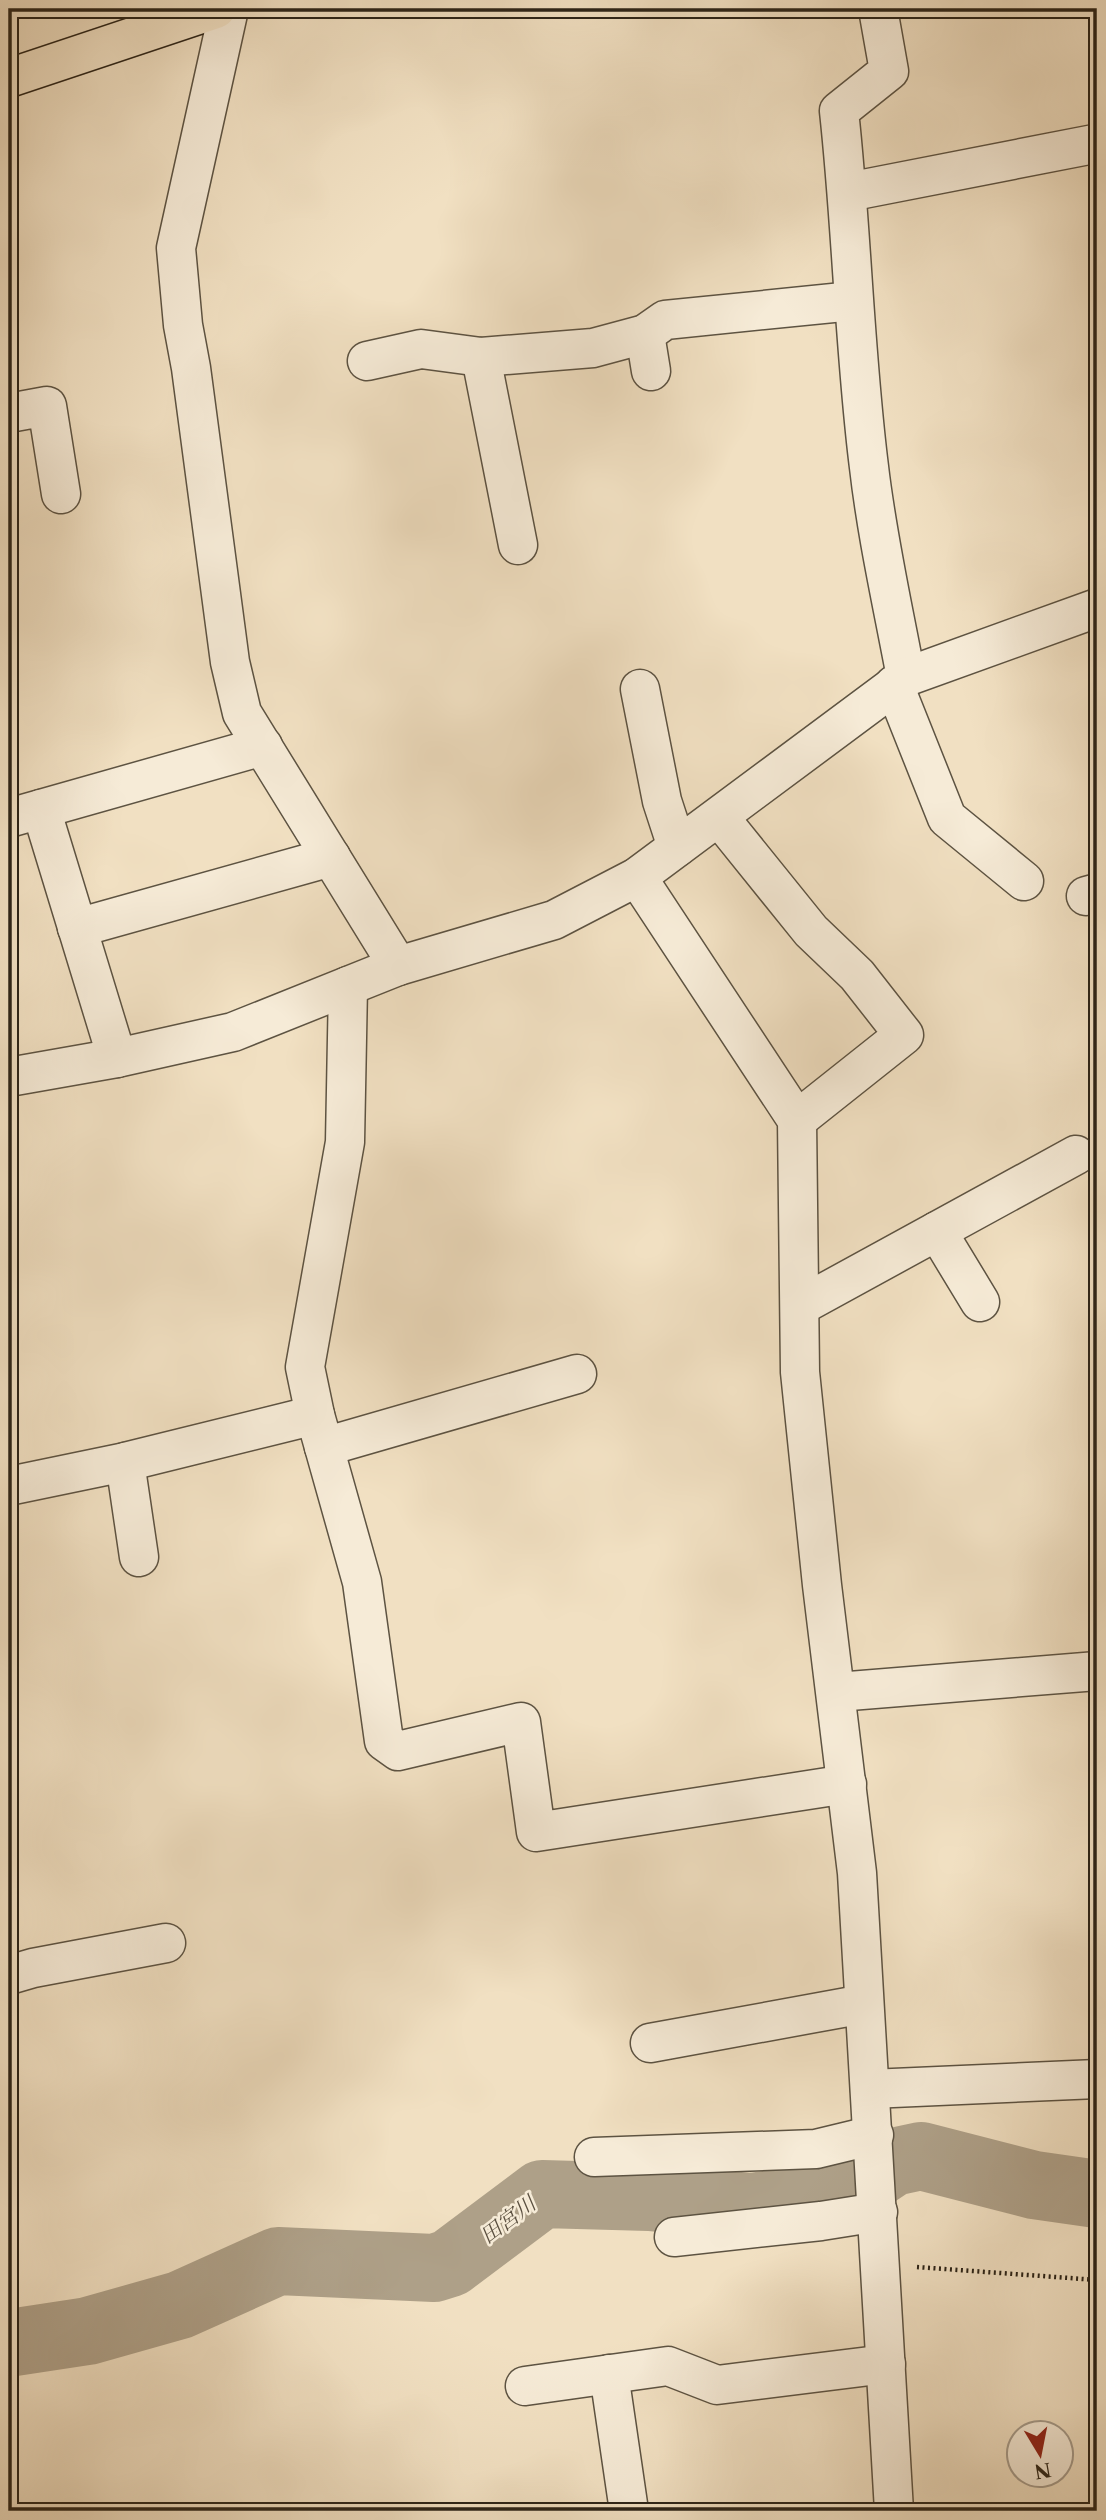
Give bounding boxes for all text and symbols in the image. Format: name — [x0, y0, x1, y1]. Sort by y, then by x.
water label: 田宮川 — [475, 2189, 542, 2249]
north arrow — [1004, 2418, 1074, 2488]
text: N — [1033, 2457, 1053, 2483]

